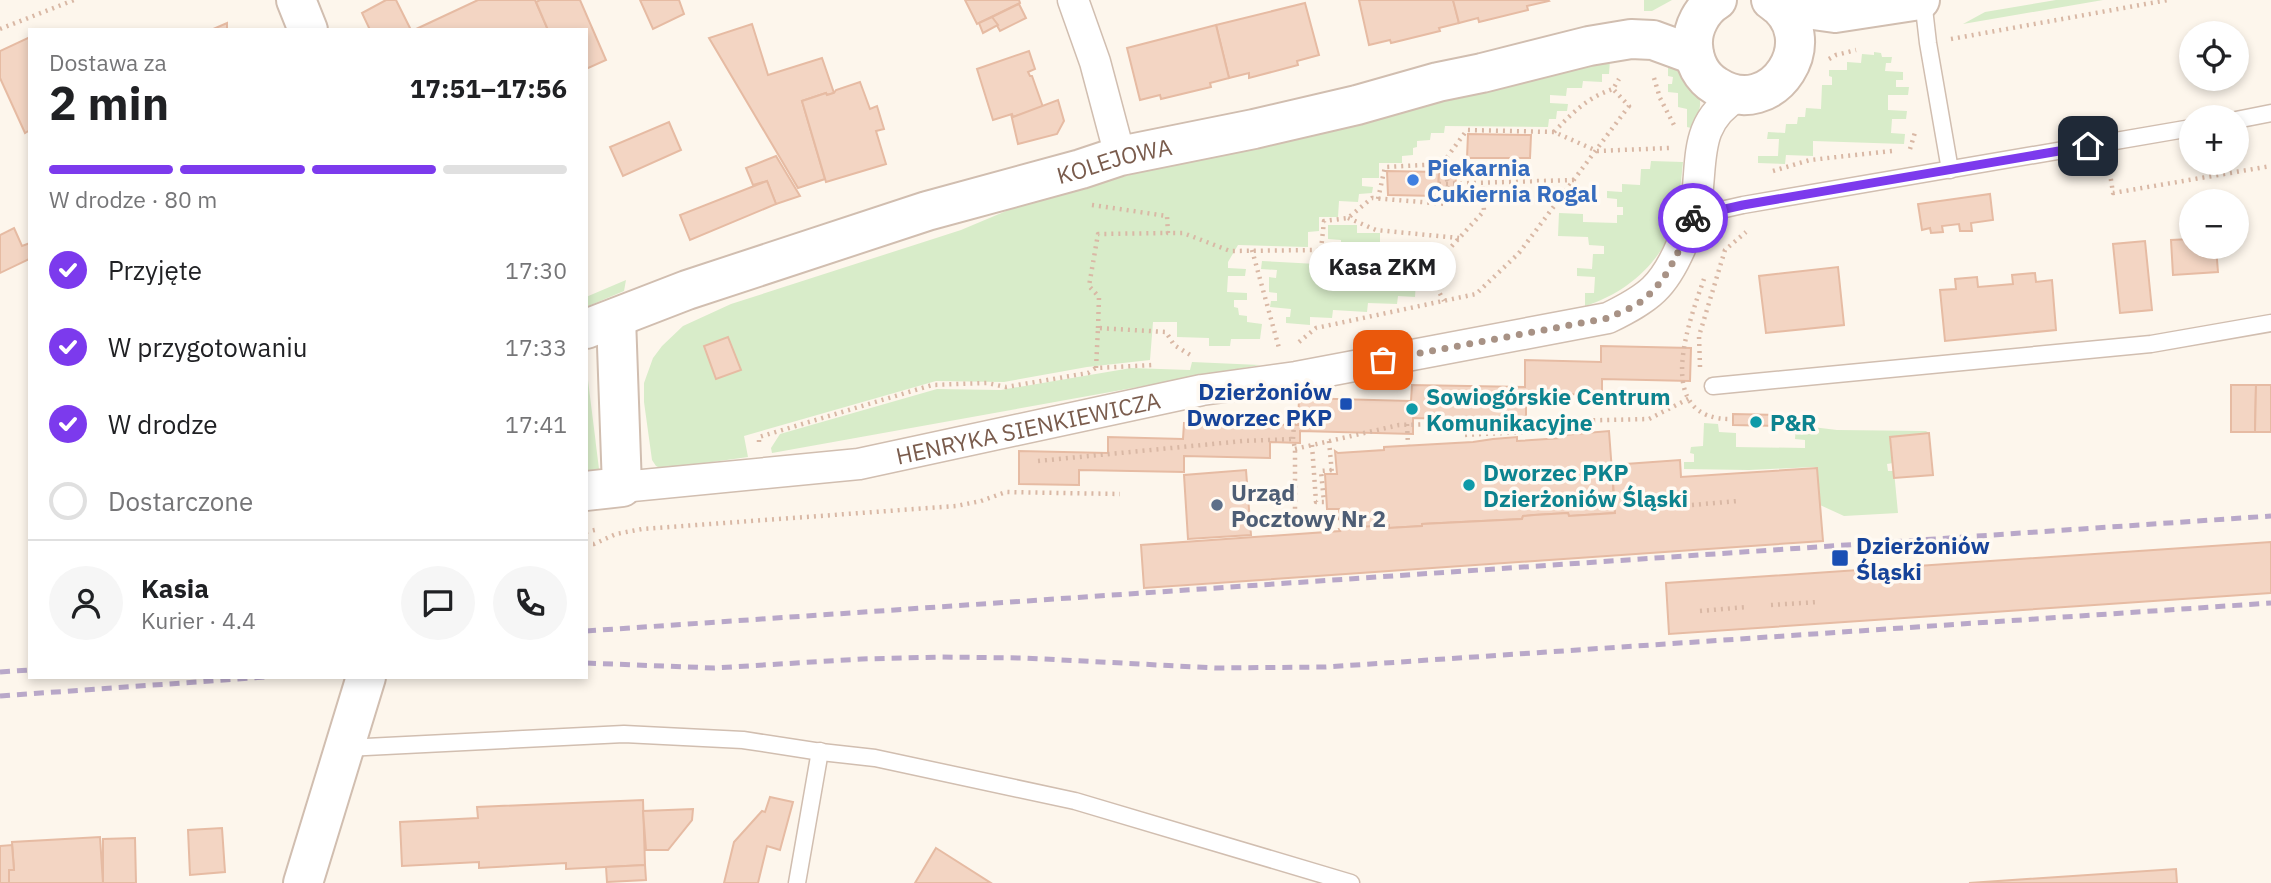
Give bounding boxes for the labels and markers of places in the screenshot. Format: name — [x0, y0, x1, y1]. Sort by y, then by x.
pin — [2058, 116, 2118, 176]
place label: Piekarnia Cukiernia Rogal — [1427, 152, 1597, 208]
marker: Piekarnia Cukiernia Rogal — [1405, 172, 1421, 188]
callout: Kasa ZKM — [1310, 241, 1456, 290]
pin — [1353, 330, 1413, 390]
place label: Dzierżoniów Dworzec PKP — [1187, 376, 1332, 432]
place label: Sowiogórskie Centrum Komunikacyjne — [1426, 381, 1671, 437]
marker: Dzierżoniów Dworzec PKP — [1338, 396, 1354, 412]
marker: Sowiogórskie Centrum Komunikacyjne — [1404, 401, 1420, 417]
place label: P&R — [1770, 407, 1816, 437]
marker: P&R — [1748, 414, 1764, 430]
place label: Dworzec PKP Dzierżoniów Śląski — [1483, 457, 1688, 513]
place label: Urząd Pocztowy Nr 2 — [1231, 477, 1386, 533]
marker: Dworzec PKP Dzierżoniów Śląski — [1461, 477, 1477, 493]
marker: Urząd Pocztowy Nr 2 — [1209, 497, 1225, 513]
place label: Dzierżoniów Śląski — [1856, 530, 1990, 586]
marker: Dzierżoniów Śląski — [1830, 548, 1850, 568]

